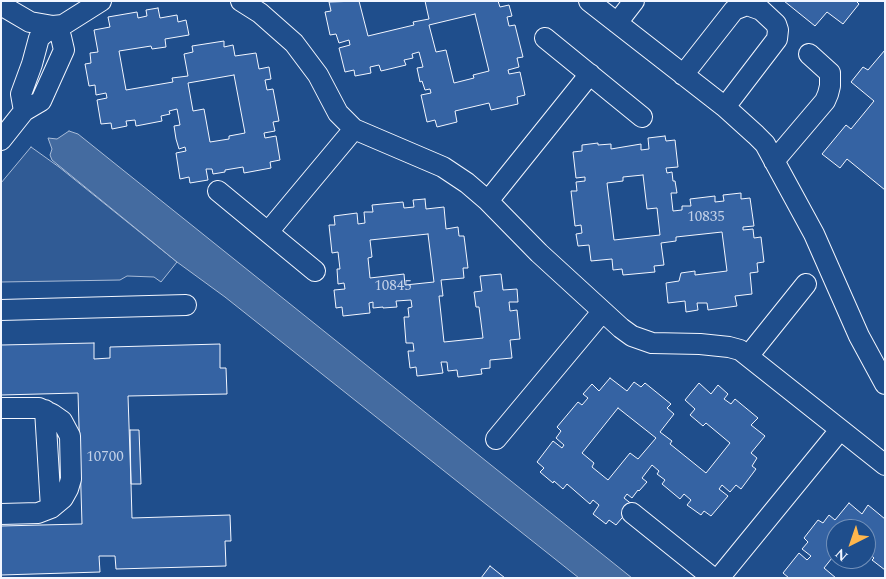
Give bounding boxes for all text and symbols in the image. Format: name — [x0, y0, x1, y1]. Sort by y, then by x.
house number: 10835 — [687, 209, 725, 227]
house number: 10845 — [374, 278, 412, 296]
house number: 10700 — [86, 449, 124, 467]
north arrow — [826, 519, 876, 569]
text: N — [830, 543, 853, 567]

